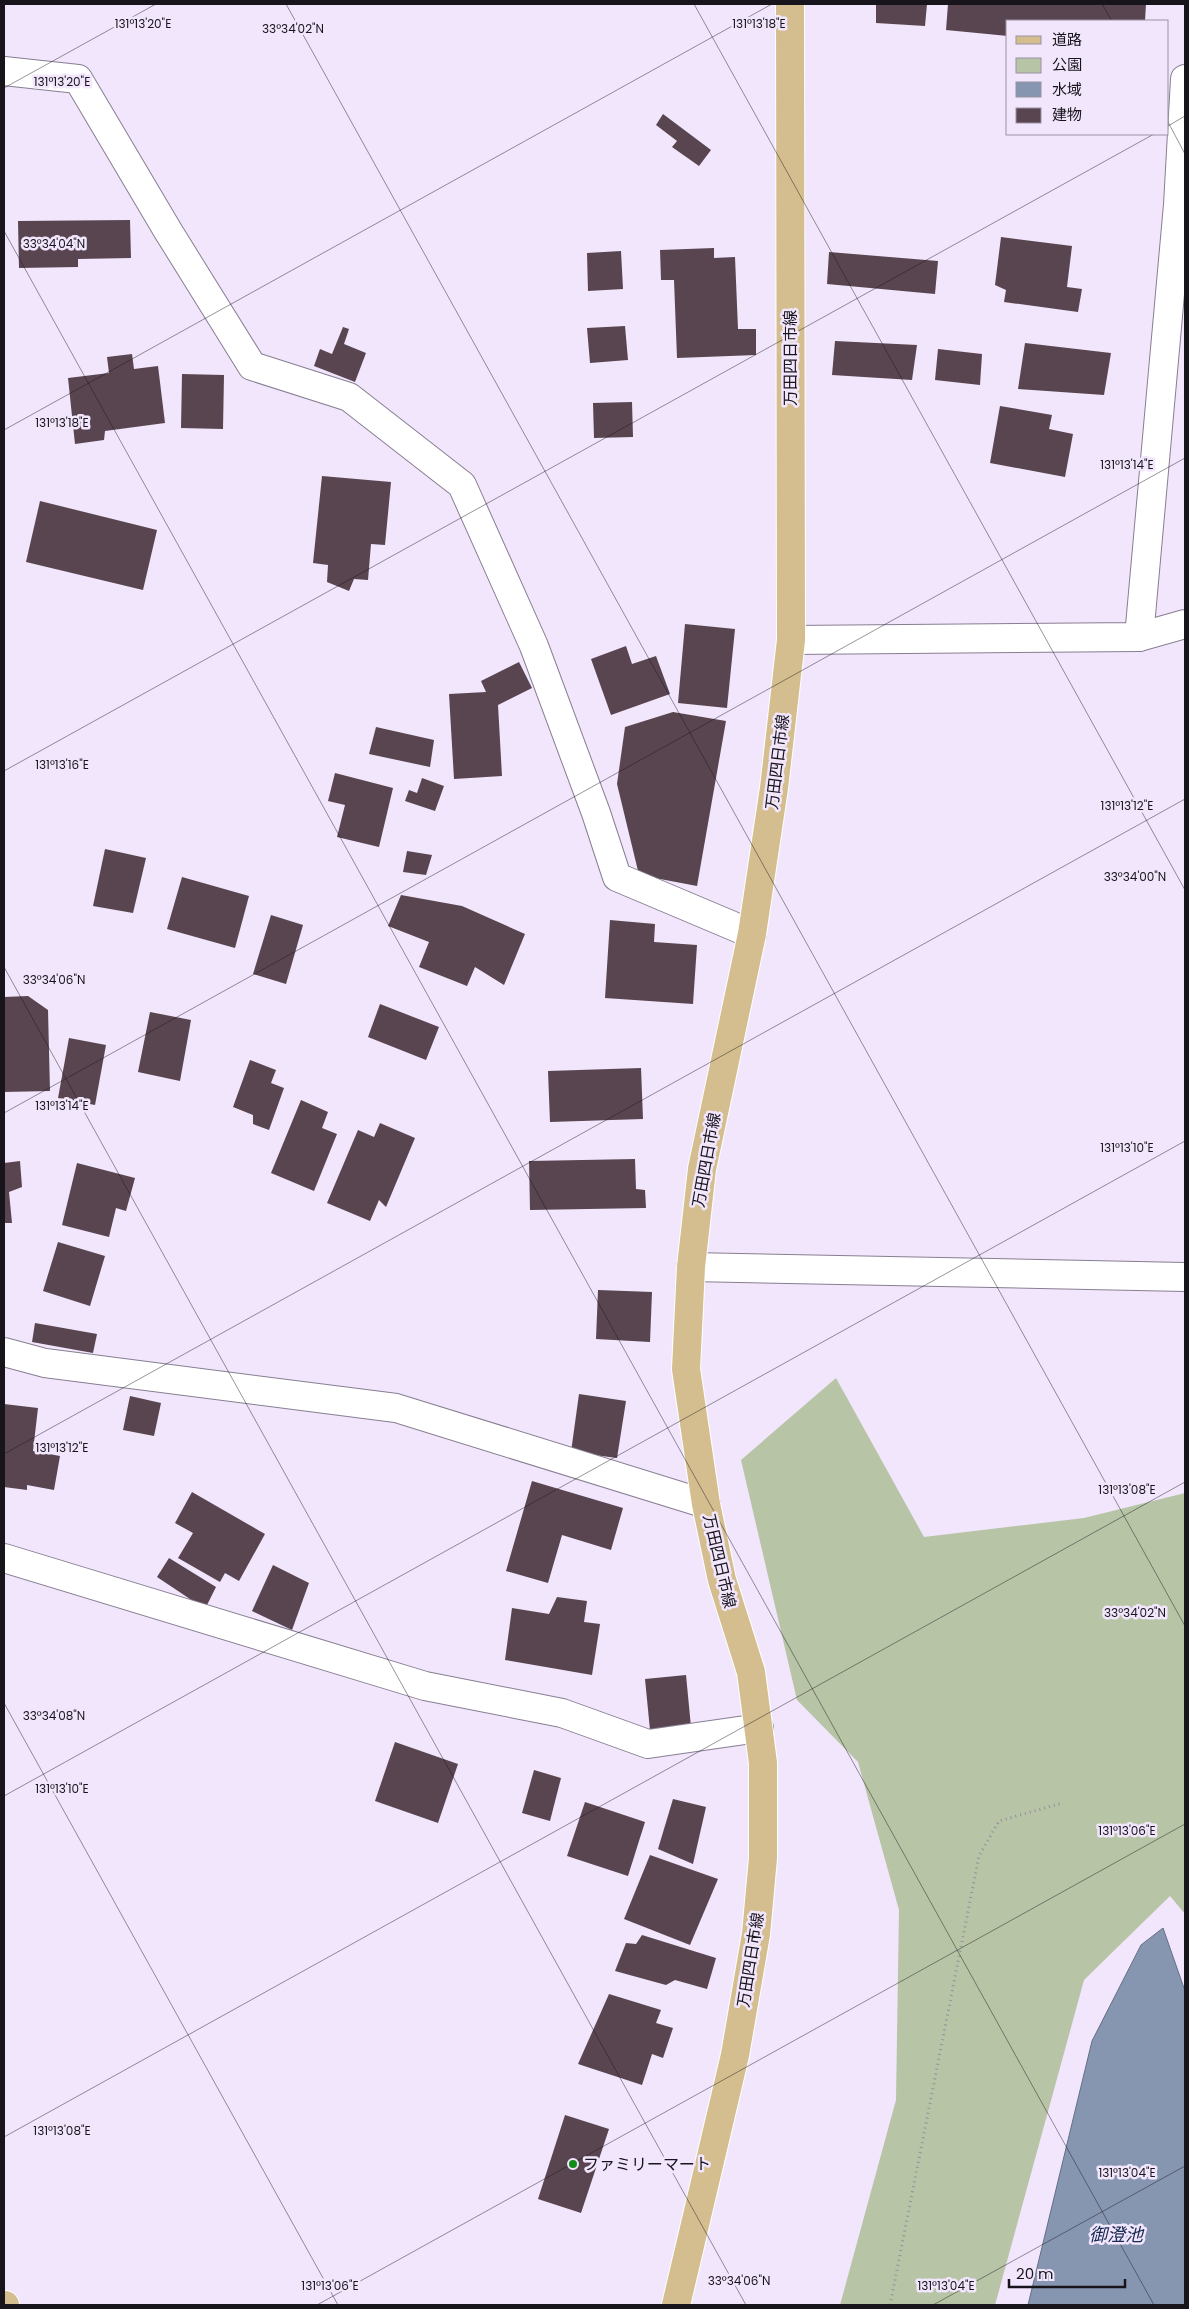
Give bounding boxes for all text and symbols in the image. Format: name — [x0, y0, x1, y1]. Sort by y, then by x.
text: 131°13'20"E — [115, 15, 171, 32]
text: 131°13'18"E — [732, 15, 786, 32]
text: 33°34'02"N — [262, 20, 324, 37]
legend — [1006, 20, 1169, 135]
text: 道路 — [1052, 29, 1082, 50]
text: 公園 — [1052, 54, 1082, 75]
text: 131°13'20"E — [34, 73, 90, 90]
text: 水域 — [1052, 79, 1082, 100]
text: 建物 — [1052, 104, 1082, 125]
text: 33°34'04"N — [23, 235, 85, 252]
street label: 万田四日市線 — [779, 310, 802, 406]
text: 131°13'18"E — [35, 414, 89, 431]
text: 131°13'14"E — [1100, 456, 1154, 473]
street label: 万田四日市線 — [760, 713, 795, 811]
text: 131°13'16"E — [35, 756, 89, 773]
text: 131°13'12"E — [1101, 797, 1153, 814]
text: 33°34'00"N — [1104, 868, 1166, 885]
text: 33°34'06"N — [23, 971, 85, 988]
text: 131°13'14"E — [35, 1097, 89, 1114]
street label: 万田四日市線 — [687, 1111, 726, 1209]
text: 131°13'10"E — [1100, 1139, 1154, 1156]
text: 131°13'12"E — [36, 1439, 88, 1456]
text: 131°13'08"E — [1098, 1481, 1156, 1498]
street label: 万田四日市線 — [698, 1512, 742, 1610]
text: 33°34'02"N — [1104, 1604, 1166, 1621]
text: 33°34'08"N — [23, 1707, 85, 1724]
text: 131°13'10"E — [35, 1780, 89, 1797]
text: 131°13'06"E — [1098, 1822, 1156, 1839]
street label: 万田四日市線 — [732, 1911, 769, 2009]
text: 131°13'08"E — [33, 2122, 91, 2139]
place label: ファミリーマート — [583, 2153, 711, 2176]
marker: ファミリーマート — [567, 2158, 579, 2170]
text: 131°13'04"E — [1098, 2164, 1156, 2181]
water label: 御澄池 — [1089, 2222, 1145, 2247]
scale bar — [1009, 2256, 1125, 2288]
text: 20 m — [1016, 2263, 1054, 2284]
text: 33°34'06"N — [708, 2272, 770, 2289]
text: 131°13'06"E — [301, 2277, 359, 2294]
text: 131°13'04"E — [917, 2277, 975, 2294]

